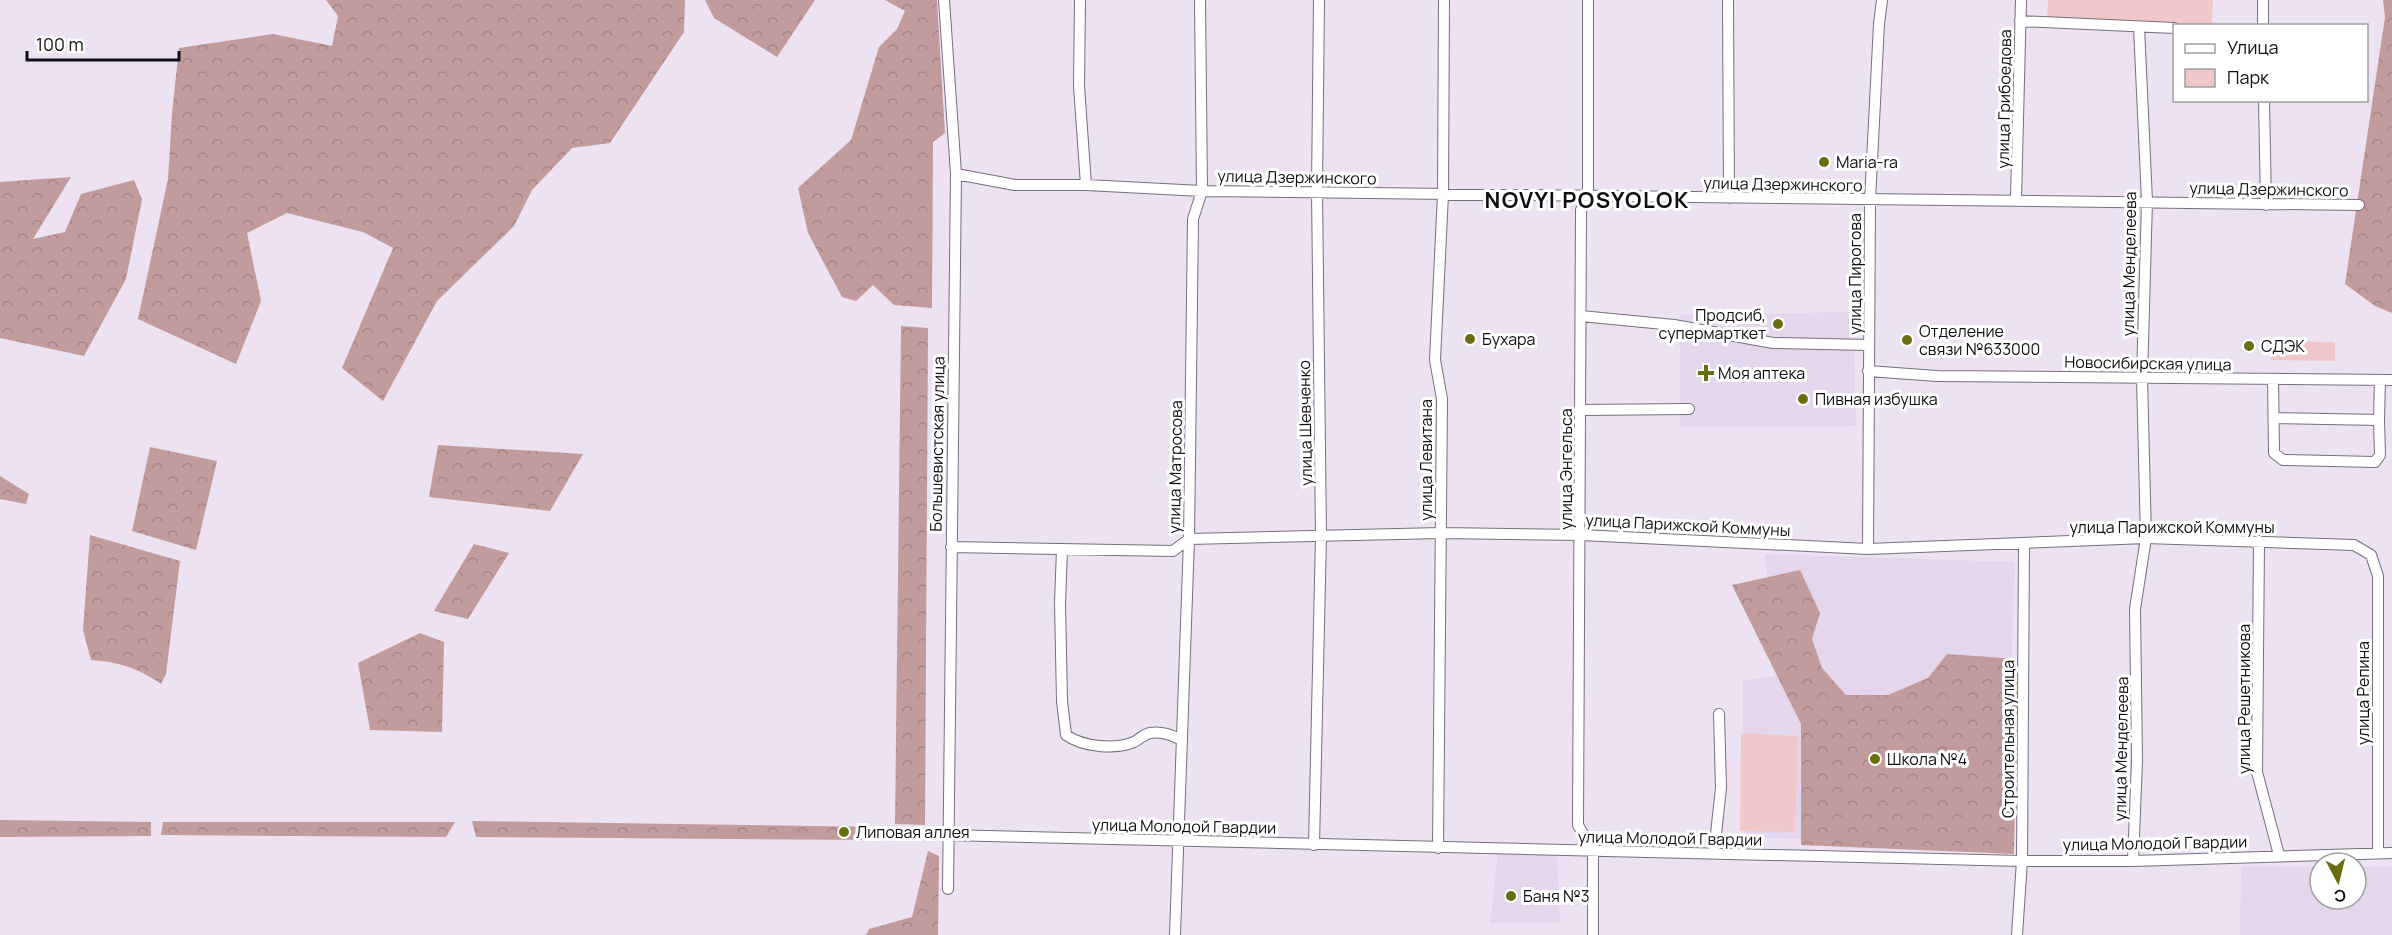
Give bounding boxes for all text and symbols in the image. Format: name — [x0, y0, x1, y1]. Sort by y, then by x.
scale bar — [27, 24, 178, 62]
legend — [2173, 24, 2368, 102]
street label: улица Грибоедова — [1992, 29, 2016, 169]
text: 100 m — [36, 32, 84, 56]
text: Улица — [2227, 35, 2279, 59]
text: Парк — [2227, 65, 2270, 89]
place label: Maria-ra — [1836, 151, 1898, 173]
marker: Maria-ra — [1817, 155, 1831, 169]
street label: улица Дзержинского — [1217, 165, 1377, 189]
street label: улица Дзержинского — [1703, 172, 1863, 196]
street label: улица Дзержинского — [2189, 177, 2349, 201]
district label: NOVYI POSYOLOK — [1484, 185, 1690, 215]
street label: улица Менделеева — [2117, 191, 2141, 337]
street label: улица Пирогова — [1844, 213, 1866, 335]
place label: Продсиб, супермарткет — [1659, 304, 1766, 344]
marker: Продсиб, супермарткет — [1771, 317, 1785, 331]
place label: Отделение связи №633000 — [1919, 320, 2040, 360]
place label: Бухара — [1482, 328, 1535, 350]
marker: Бухара — [1463, 332, 1477, 346]
marker: Отделение связи №633000 — [1900, 333, 1914, 347]
place label: СДЭК — [2261, 335, 2305, 357]
marker: СДЭК — [2242, 339, 2256, 353]
street label: Новосибирская улица — [2064, 351, 2232, 375]
street label: Большевистская улица — [924, 356, 950, 532]
street label: улица Шевченко — [1293, 360, 1317, 486]
place label: Моя аптека — [1718, 362, 1805, 384]
marker: Моя аптека — [1699, 366, 1713, 380]
place label: Пивная избушка — [1815, 388, 1938, 410]
marker: Пивная избушка — [1796, 392, 1810, 406]
street label: улица Левитана — [1415, 399, 1437, 521]
street label: улица Матросова — [1163, 400, 1187, 534]
street label: улица Энгельса — [1555, 408, 1577, 530]
street label: улица Парижской Коммуны — [1585, 509, 1791, 541]
street label: улица Парижской Коммуны — [2069, 516, 2275, 538]
street label: улица Решетникова — [2233, 624, 2255, 774]
street label: улица Репина — [2352, 641, 2374, 745]
street label: Строительная улица — [1997, 660, 2019, 818]
street label: улица Менделеева — [2109, 676, 2133, 822]
place label: Школа №4 — [1887, 748, 1967, 770]
marker: Школа №4 — [1868, 752, 1882, 766]
street label: улица Молодой Гвардии — [1092, 813, 1276, 839]
place label: Липовая аллея — [856, 821, 970, 843]
marker: Липовая аллея — [837, 825, 851, 839]
street label: улица Молодой Гвардии — [1578, 825, 1762, 851]
street label: улица Молодой Гвардии — [2063, 830, 2247, 856]
north arrow — [2308, 851, 2368, 911]
text: С — [2332, 884, 2347, 908]
place label: Баня №3 — [1523, 885, 1590, 907]
marker: Баня №3 — [1504, 889, 1518, 903]

